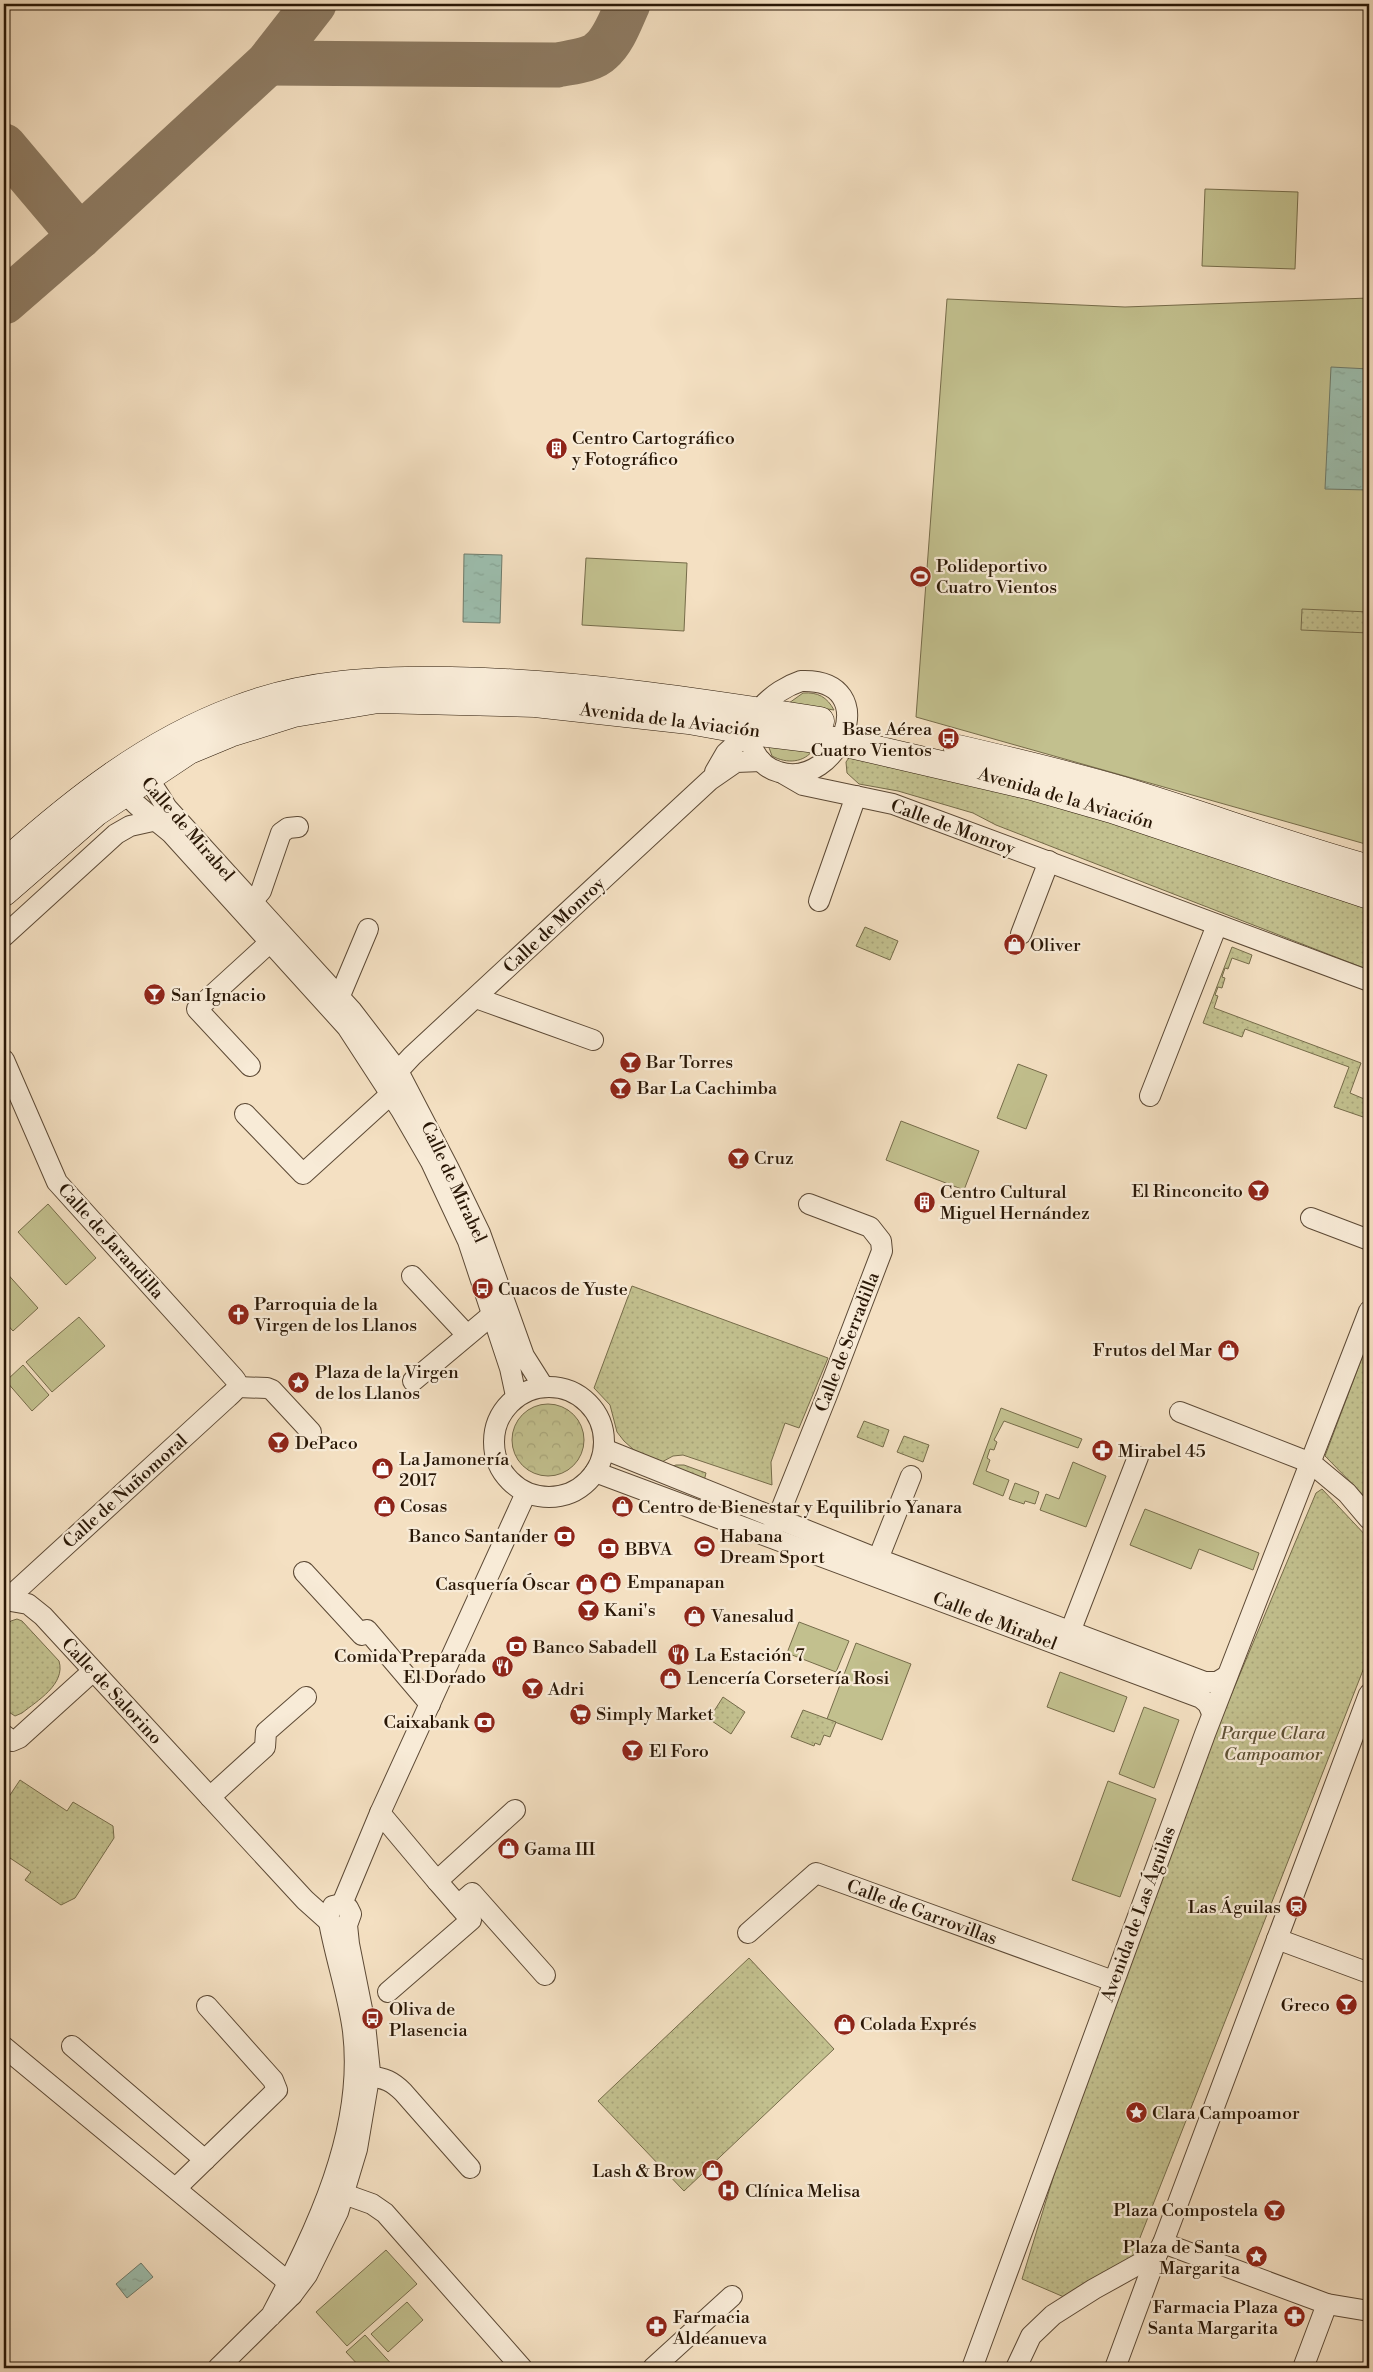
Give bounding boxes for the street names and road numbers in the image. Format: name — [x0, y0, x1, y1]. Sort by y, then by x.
street label: Avenida de la Aviación — [577, 698, 762, 743]
street label: Avenida de la Aviación — [974, 762, 1157, 835]
street label: Calle de Mirabel — [136, 772, 240, 887]
street label: Calle de Monroy — [887, 794, 1018, 861]
street label: Calle de Monroy — [499, 872, 610, 978]
street label: Calle de Mirabel — [415, 1118, 492, 1247]
street label: Calle de Jarandilla — [53, 1179, 169, 1305]
street label: Calle de Serradilla — [810, 1268, 885, 1416]
street label: Calle de Nuñomoral — [58, 1429, 193, 1554]
street label: Calle de Mirabel — [929, 1587, 1061, 1656]
street label: Calle de Salorino — [56, 1633, 167, 1750]
street label: Avenida de Las Águilas — [1096, 1823, 1181, 2006]
street label: Calle de Garrovillas — [844, 1875, 1000, 1950]

